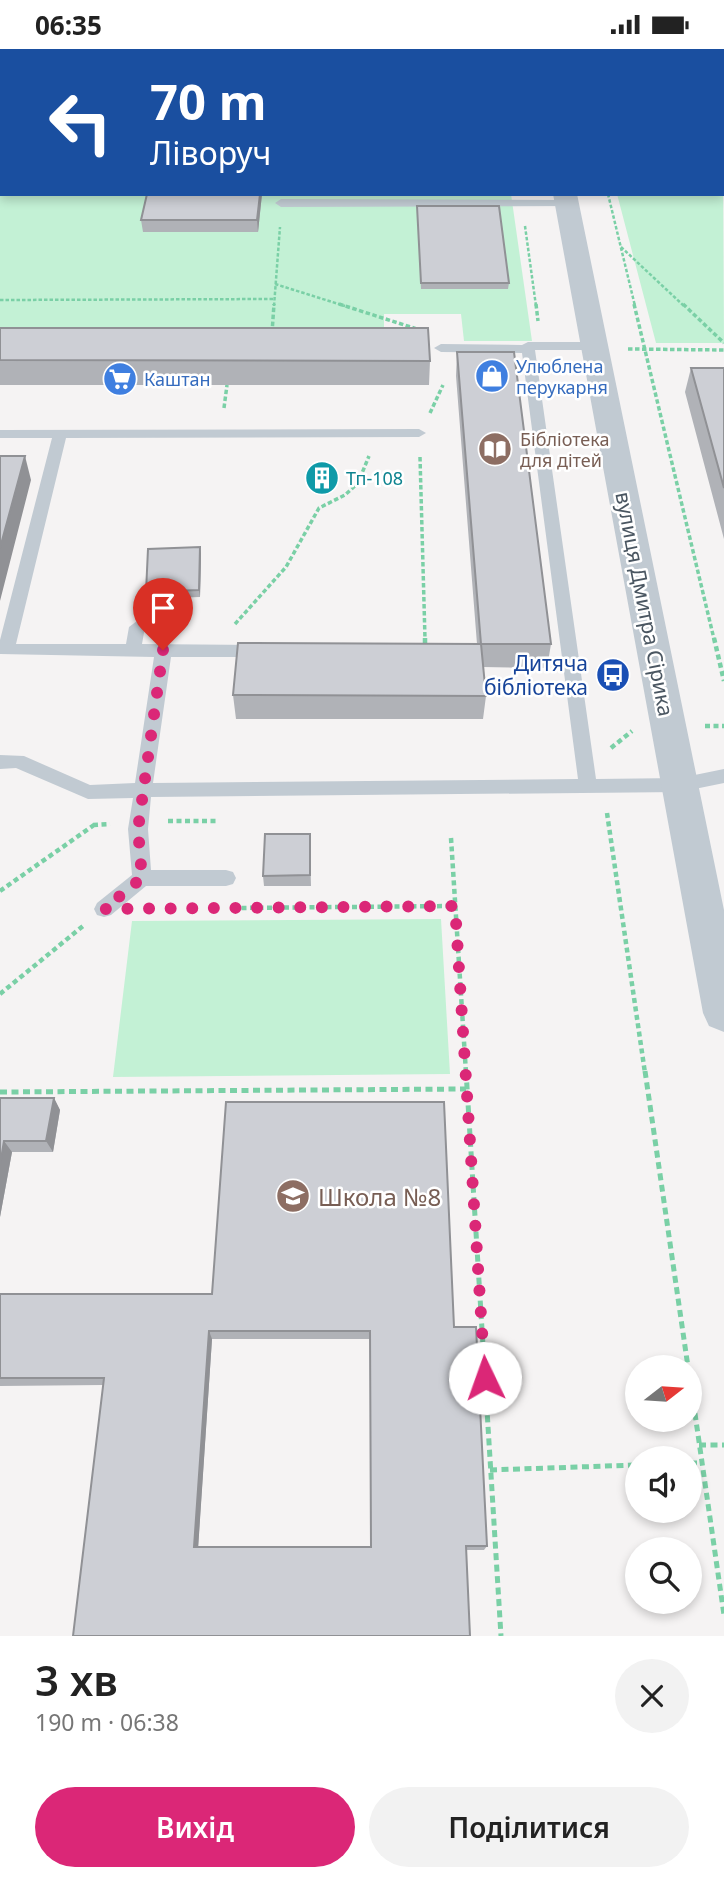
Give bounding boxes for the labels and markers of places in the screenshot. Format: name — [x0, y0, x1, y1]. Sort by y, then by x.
place label: Улюблена перукарня — [516, 354, 608, 399]
shop icon: Улюблена перукарня — [473, 357, 511, 395]
supermarket icon: Каштан — [101, 360, 139, 398]
place label: Каштан — [144, 367, 211, 391]
place label: Бібліотека для дітей — [520, 427, 609, 472]
library icon: Бібліотека для дітей — [476, 430, 514, 468]
building icon: Тп-108 — [303, 459, 341, 497]
place label: Тп-108 — [346, 466, 403, 490]
pin — [133, 578, 193, 650]
place label: Дитяча бібліотека — [484, 649, 588, 701]
bus stop icon: Дитяча бібліотека — [594, 656, 632, 694]
school or university icon: Школа №8 — [274, 1177, 312, 1215]
place label: Школа №8 — [318, 1180, 441, 1213]

